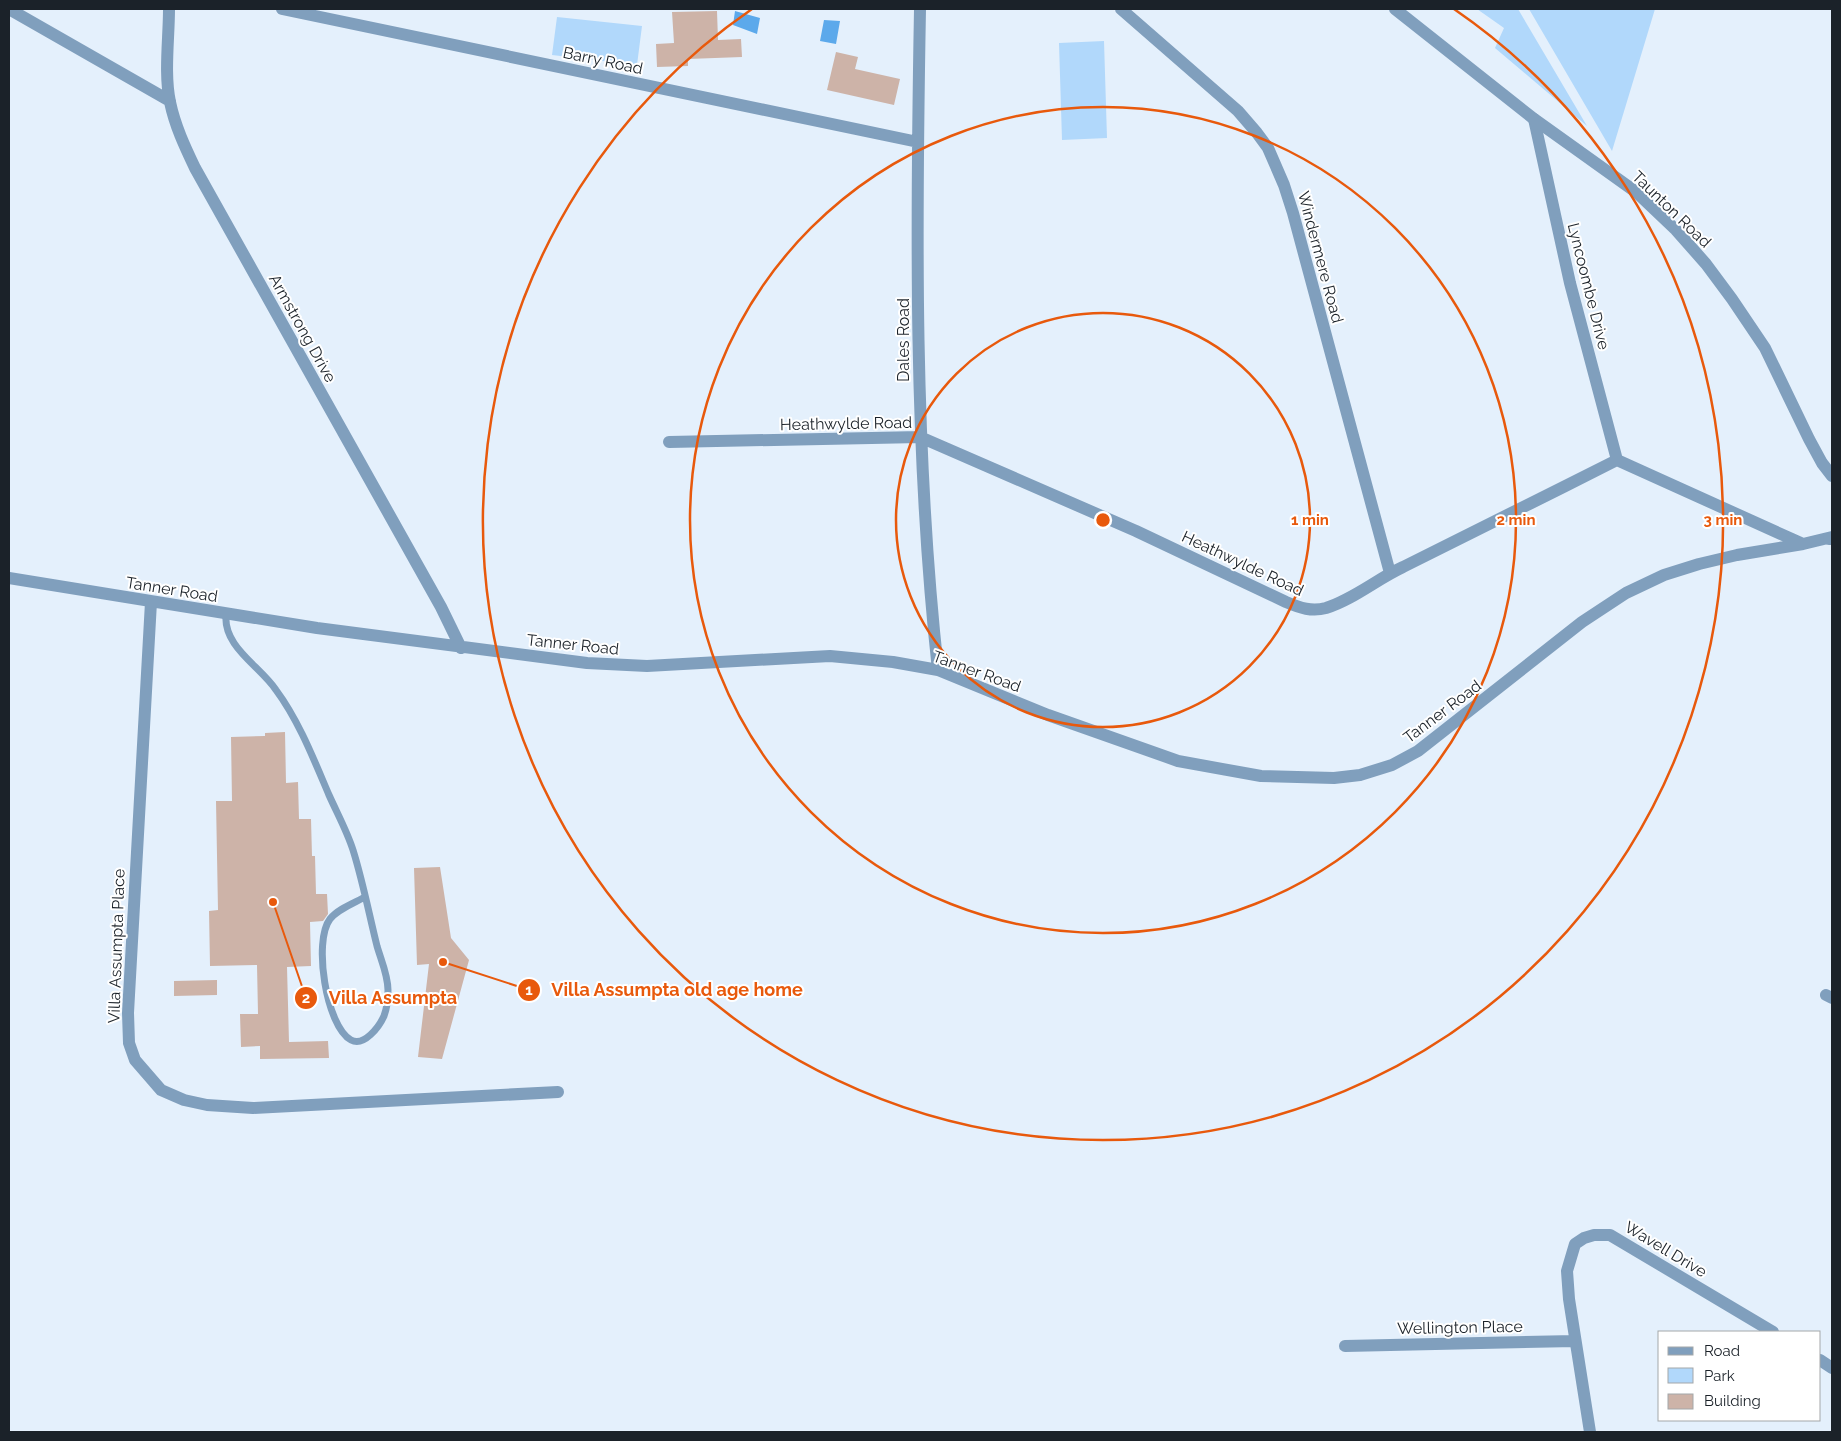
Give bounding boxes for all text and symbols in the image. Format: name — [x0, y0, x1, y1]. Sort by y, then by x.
street label: Barry Road — [561, 43, 645, 78]
street label: Taunton Road — [1628, 167, 1715, 252]
street label: Windermere Road — [1294, 189, 1347, 325]
street label: Lyncoombe Drive — [1564, 221, 1613, 351]
street label: Armstrong Drive — [265, 271, 340, 386]
street label: Dales Road — [894, 298, 913, 382]
street label: Heathwylde Road — [780, 413, 912, 434]
centre of rings — [1094, 511, 1112, 529]
text: 1 min — [1291, 511, 1329, 529]
text: 2 min — [1497, 511, 1535, 529]
text: 3 min — [1704, 511, 1742, 529]
street label: Heathwylde Road — [1179, 527, 1307, 600]
street label: Tanner Road — [125, 573, 219, 606]
street label: Tanner Road — [526, 630, 620, 659]
street label: Tanner Road — [930, 647, 1024, 696]
street label: Tanner Road — [1400, 676, 1485, 747]
street label: Villa Assumpta Place — [104, 868, 129, 1024]
callout: Villa Assumpta old age home — [516, 973, 813, 1006]
text: Villa Assumpta old age home — [551, 979, 803, 1000]
callout: Villa Assumpta — [293, 981, 467, 1014]
text: 1 — [525, 981, 533, 999]
text: Villa Assumpta — [329, 987, 457, 1008]
text: 2 — [302, 989, 310, 1007]
street label: Wavell Drive — [1621, 1217, 1710, 1281]
street label: Wellington Place — [1397, 1317, 1523, 1338]
legend — [1658, 1331, 1821, 1421]
text: Road — [1704, 1342, 1740, 1360]
text: Park — [1704, 1367, 1735, 1385]
text: Building — [1704, 1392, 1761, 1410]

